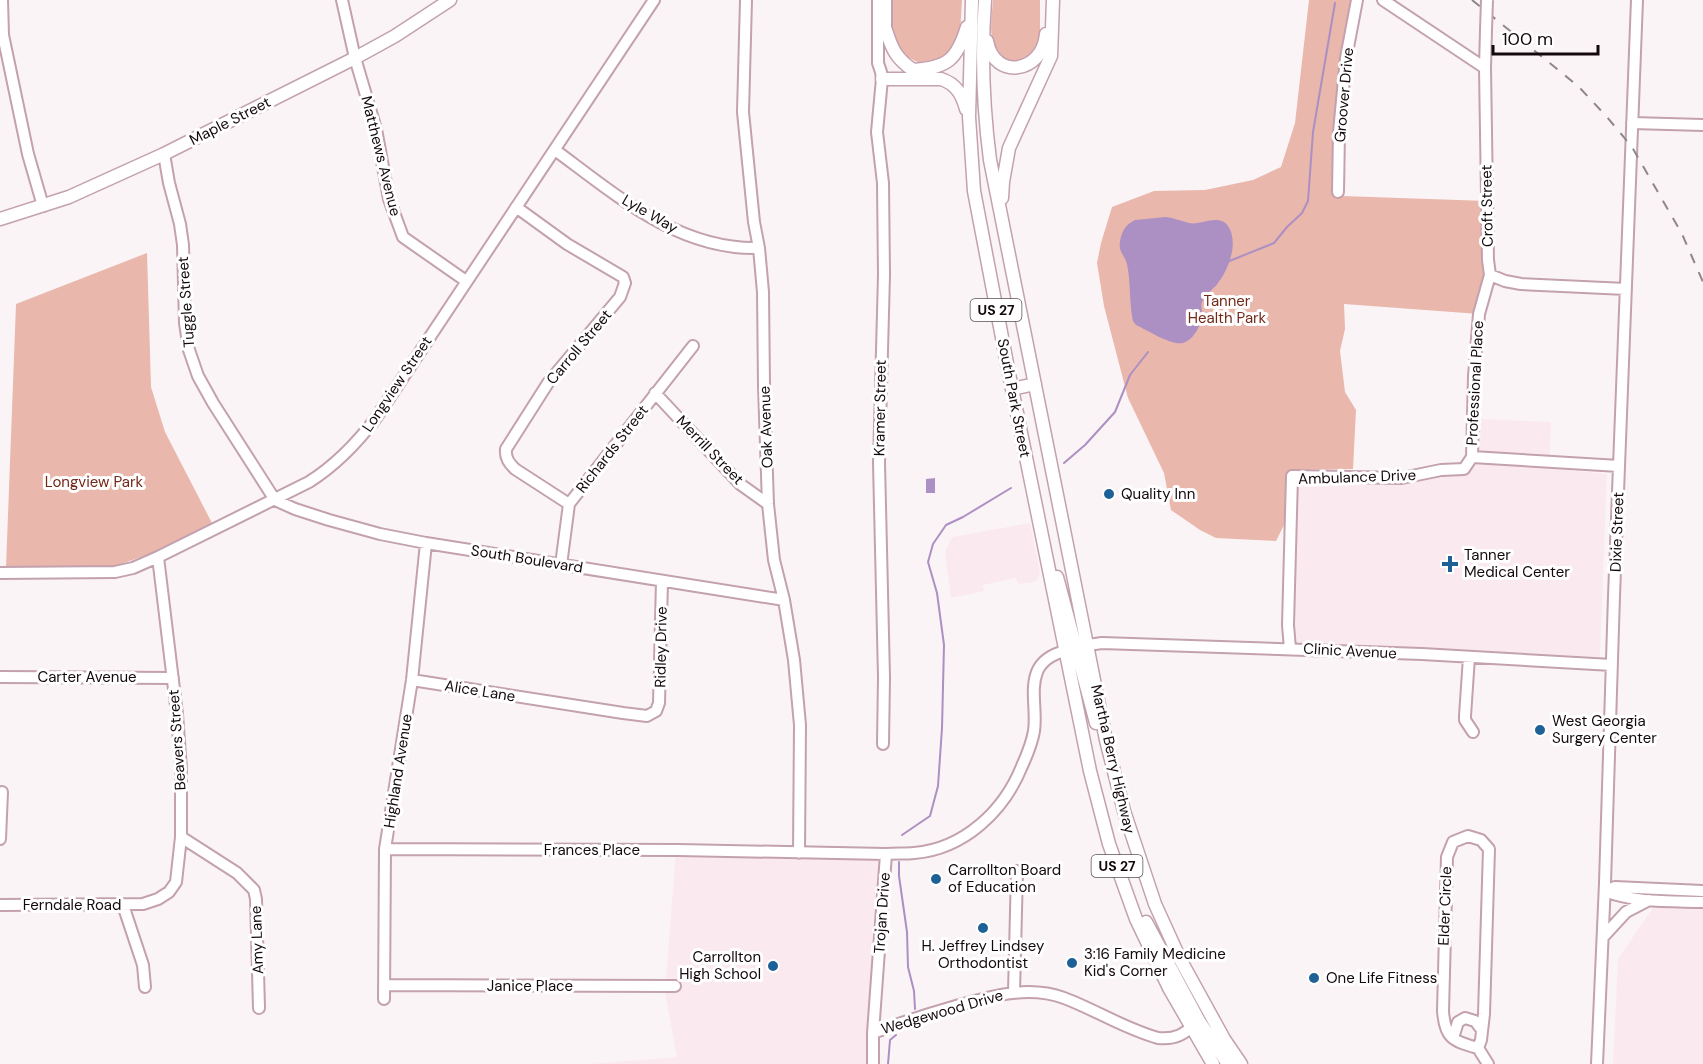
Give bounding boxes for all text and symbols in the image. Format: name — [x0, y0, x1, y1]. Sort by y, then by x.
scale bar — [1493, 18, 1598, 56]
text: 100 m — [1502, 27, 1553, 51]
street label: Groover Drive — [1330, 47, 1358, 143]
street label: Maple Street — [186, 92, 274, 150]
street label: Matthews Avenue — [356, 94, 406, 218]
street label: Croft Street — [1476, 165, 1498, 247]
street label: Lyle Way — [618, 190, 682, 238]
street label: Tuggle Street — [173, 256, 199, 348]
park label: Tanner Health Park — [1188, 291, 1267, 328]
road number: US 27 — [970, 299, 1022, 321]
street label: Carroll Street — [542, 305, 616, 389]
street label: Professional Place — [1462, 320, 1488, 446]
street label: Longview Street — [358, 332, 436, 436]
street label: South Park Street — [993, 337, 1035, 459]
street label: Kramer Street — [869, 360, 891, 456]
street label: Oak Avenue — [755, 386, 777, 468]
street label: Richards Street — [571, 401, 653, 497]
street label: Merrill Street — [672, 411, 748, 489]
street label: Ambulance Drive — [1298, 465, 1416, 489]
park label: Longview Park — [45, 472, 144, 492]
place label: Quality Inn — [1121, 484, 1195, 504]
marker: Quality Inn — [1102, 487, 1116, 501]
street label: Dixie Street — [1606, 492, 1628, 572]
street label: South Boulevard — [470, 540, 584, 578]
place label: Tanner Medical Center — [1464, 545, 1570, 582]
marker: Tanner Medical Center — [1441, 555, 1459, 573]
street label: Ridley Drive — [650, 606, 672, 688]
street label: Clinic Avenue — [1303, 639, 1397, 663]
street label: Carter Avenue — [37, 667, 137, 687]
street label: Alice Lane — [443, 676, 517, 706]
street label: Martha Berry Highway — [1086, 683, 1140, 836]
street label: Beavers Street — [163, 689, 191, 791]
place label: West Georgia Surgery Center — [1552, 711, 1657, 748]
street label: Highland Avenue — [379, 712, 417, 830]
marker: West Georgia Surgery Center — [1533, 723, 1547, 737]
street label: Frances Place — [544, 840, 640, 860]
road number: US 27 — [1092, 855, 1142, 877]
place label: Carrollton Board of Education — [948, 860, 1061, 897]
street label: Elder Circle — [1434, 866, 1456, 946]
street label: Trojan Drive — [869, 872, 895, 954]
marker: Carrollton Board of Education — [929, 872, 943, 886]
street label: Ferndale Road — [23, 895, 121, 915]
street label: Amy Lane — [246, 905, 268, 975]
marker: H. Jeffrey Lindsey Orthodontist — [976, 921, 990, 935]
place label: H. Jeffrey Lindsey Orthodontist — [922, 936, 1045, 973]
place label: 3:16 Family Medicine Kid's Corner — [1084, 944, 1226, 981]
place label: Carrollton High School — [679, 947, 761, 984]
marker: 3:16 Family Medicine Kid's Corner — [1065, 956, 1079, 970]
marker: Carrollton High School — [766, 959, 780, 973]
place label: One Life Fitness — [1326, 968, 1437, 988]
marker: One Life Fitness — [1307, 971, 1321, 985]
street label: Janice Place — [487, 976, 573, 996]
street label: Wedgewood Drive — [879, 985, 1005, 1039]

